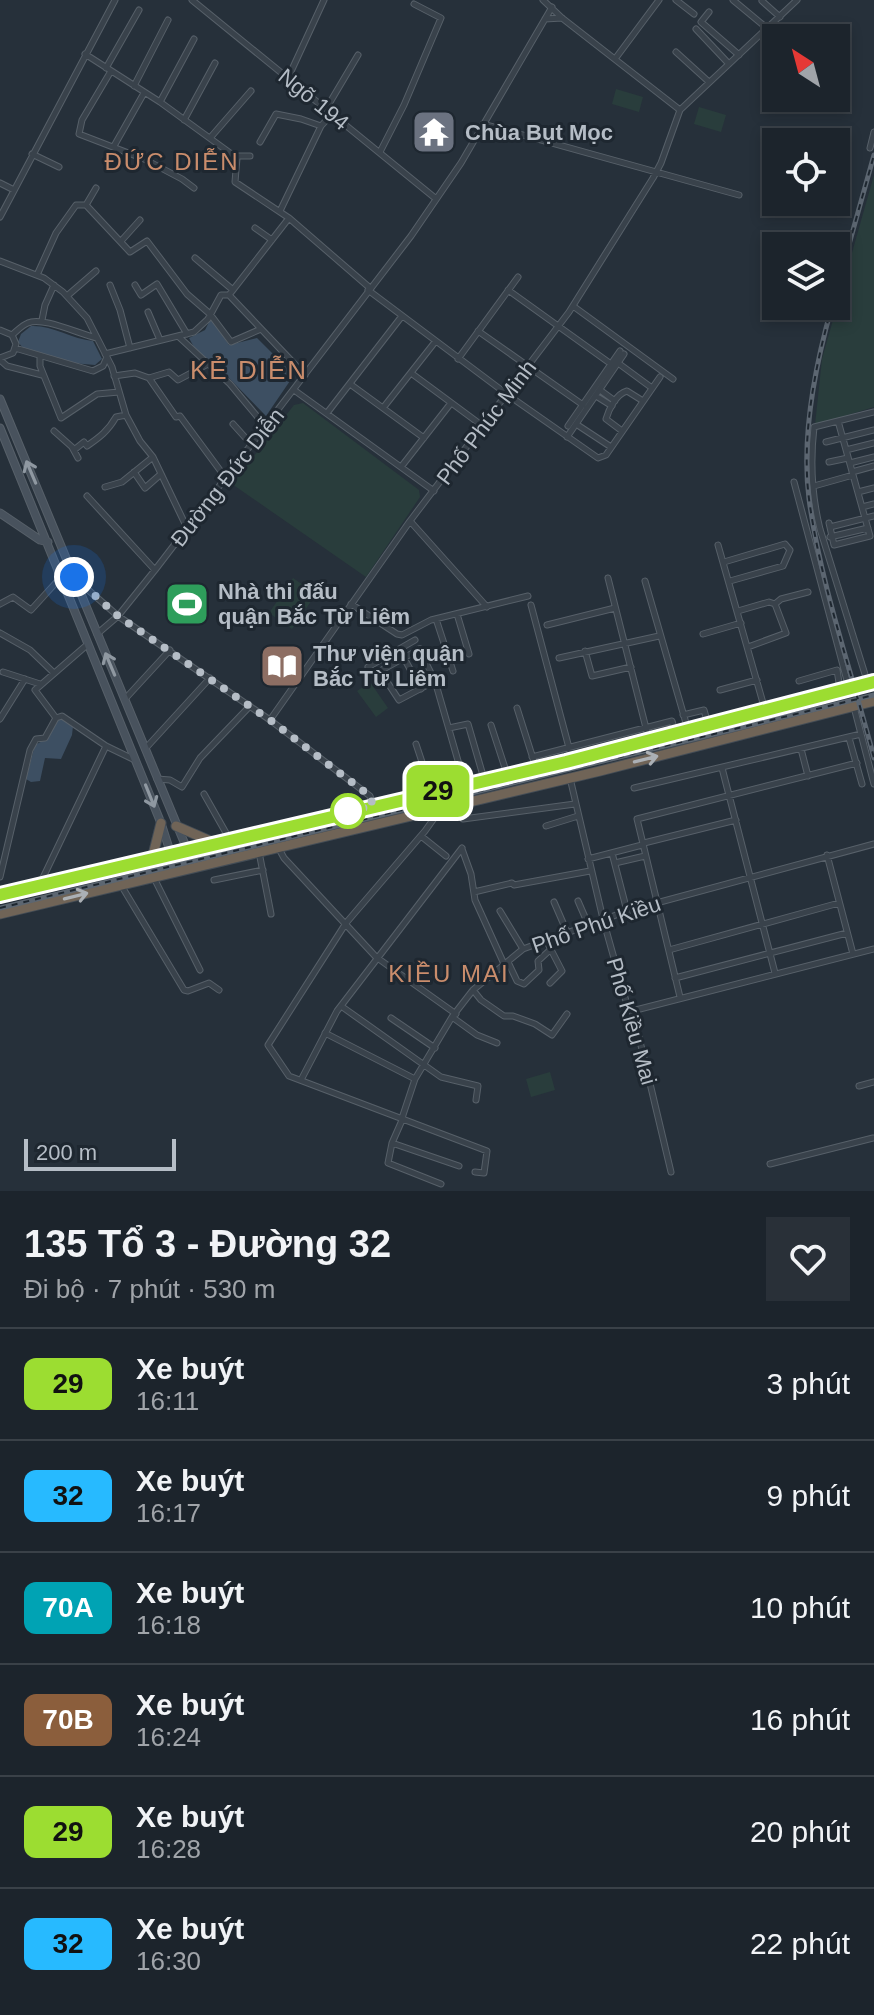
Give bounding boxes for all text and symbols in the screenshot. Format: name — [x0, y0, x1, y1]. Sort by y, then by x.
north arrow — [762, 24, 850, 112]
map controls — [762, 24, 850, 320]
street label: Ngõ 194 — [273, 63, 354, 135]
temple icon: Chùa Bụt Mọc — [410, 108, 458, 156]
place label: Chùa Bụt Mọc — [465, 120, 613, 145]
button: locate — [762, 128, 850, 216]
district label: ĐỨC DIỄN — [104, 147, 240, 175]
button: layers — [762, 232, 850, 320]
district label: KẺ DIỄN — [190, 355, 308, 385]
street label: Phố Phúc Minh — [432, 355, 541, 489]
street label: Đường Đức Diễn — [166, 403, 289, 551]
one-way arrow — [22, 460, 37, 485]
your location — [54, 557, 94, 597]
place label: Nhà thi đấu quận Bắc Từ Liêm — [218, 579, 410, 629]
sports icon: Nhà thi đấu quận Bắc Từ Liêm — [163, 580, 211, 628]
place label: Thư viện quận Bắc Từ Liêm — [313, 641, 465, 691]
library icon: Thư viện quận Bắc Từ Liêm — [258, 642, 306, 690]
one-way arrow — [102, 653, 116, 677]
one-way arrow — [633, 751, 658, 766]
line badge: 29 — [402, 765, 474, 817]
text: 29 — [422, 775, 454, 806]
one-way arrow — [144, 783, 159, 808]
unlabelled marker — [331, 794, 365, 828]
one-way arrow — [63, 888, 88, 903]
street label: Phố Phú Kiều — [528, 891, 664, 958]
street label: Phố Kiều Mai — [601, 955, 662, 1087]
district label: KIỀU MAI — [388, 960, 510, 987]
scale bar — [24, 1135, 176, 1171]
text: 200 m — [36, 1140, 97, 1165]
button: heart — [766, 1217, 850, 1301]
text: 135 Tổ 3 - Đường 32 — [24, 1223, 391, 1265]
text: Đi bộ · 7 phút · 530 m — [24, 1274, 275, 1304]
text: Xe buýt — [136, 1352, 244, 1385]
text: 3 phút — [767, 1367, 850, 1400]
text: 29 — [52, 1368, 84, 1399]
text: 16:11 — [136, 1386, 199, 1416]
text: Xe buýt — [136, 1464, 244, 1497]
text: 9 phút — [767, 1479, 850, 1512]
text: 32 — [52, 1480, 84, 1511]
text: 16:17 — [136, 1498, 201, 1528]
text: Xe buýt — [136, 1576, 244, 1609]
text: 10 phút — [750, 1591, 850, 1624]
text: 70A — [42, 1592, 94, 1623]
text: 16:18 — [136, 1610, 201, 1640]
text: Xe buýt — [136, 1688, 244, 1721]
text: 16 phút — [750, 1703, 850, 1736]
text: 70B — [42, 1704, 94, 1735]
text: 16:24 — [136, 1722, 201, 1752]
text: Xe buýt — [136, 1800, 244, 1833]
text: 20 phút — [750, 1815, 850, 1848]
text: 29 — [52, 1816, 84, 1847]
text: 16:28 — [136, 1834, 201, 1864]
text: Xe buýt — [136, 1912, 244, 1945]
text: 22 phút — [750, 1927, 850, 1960]
text: 32 — [52, 1928, 84, 1959]
text: 16:30 — [136, 1946, 201, 1976]

